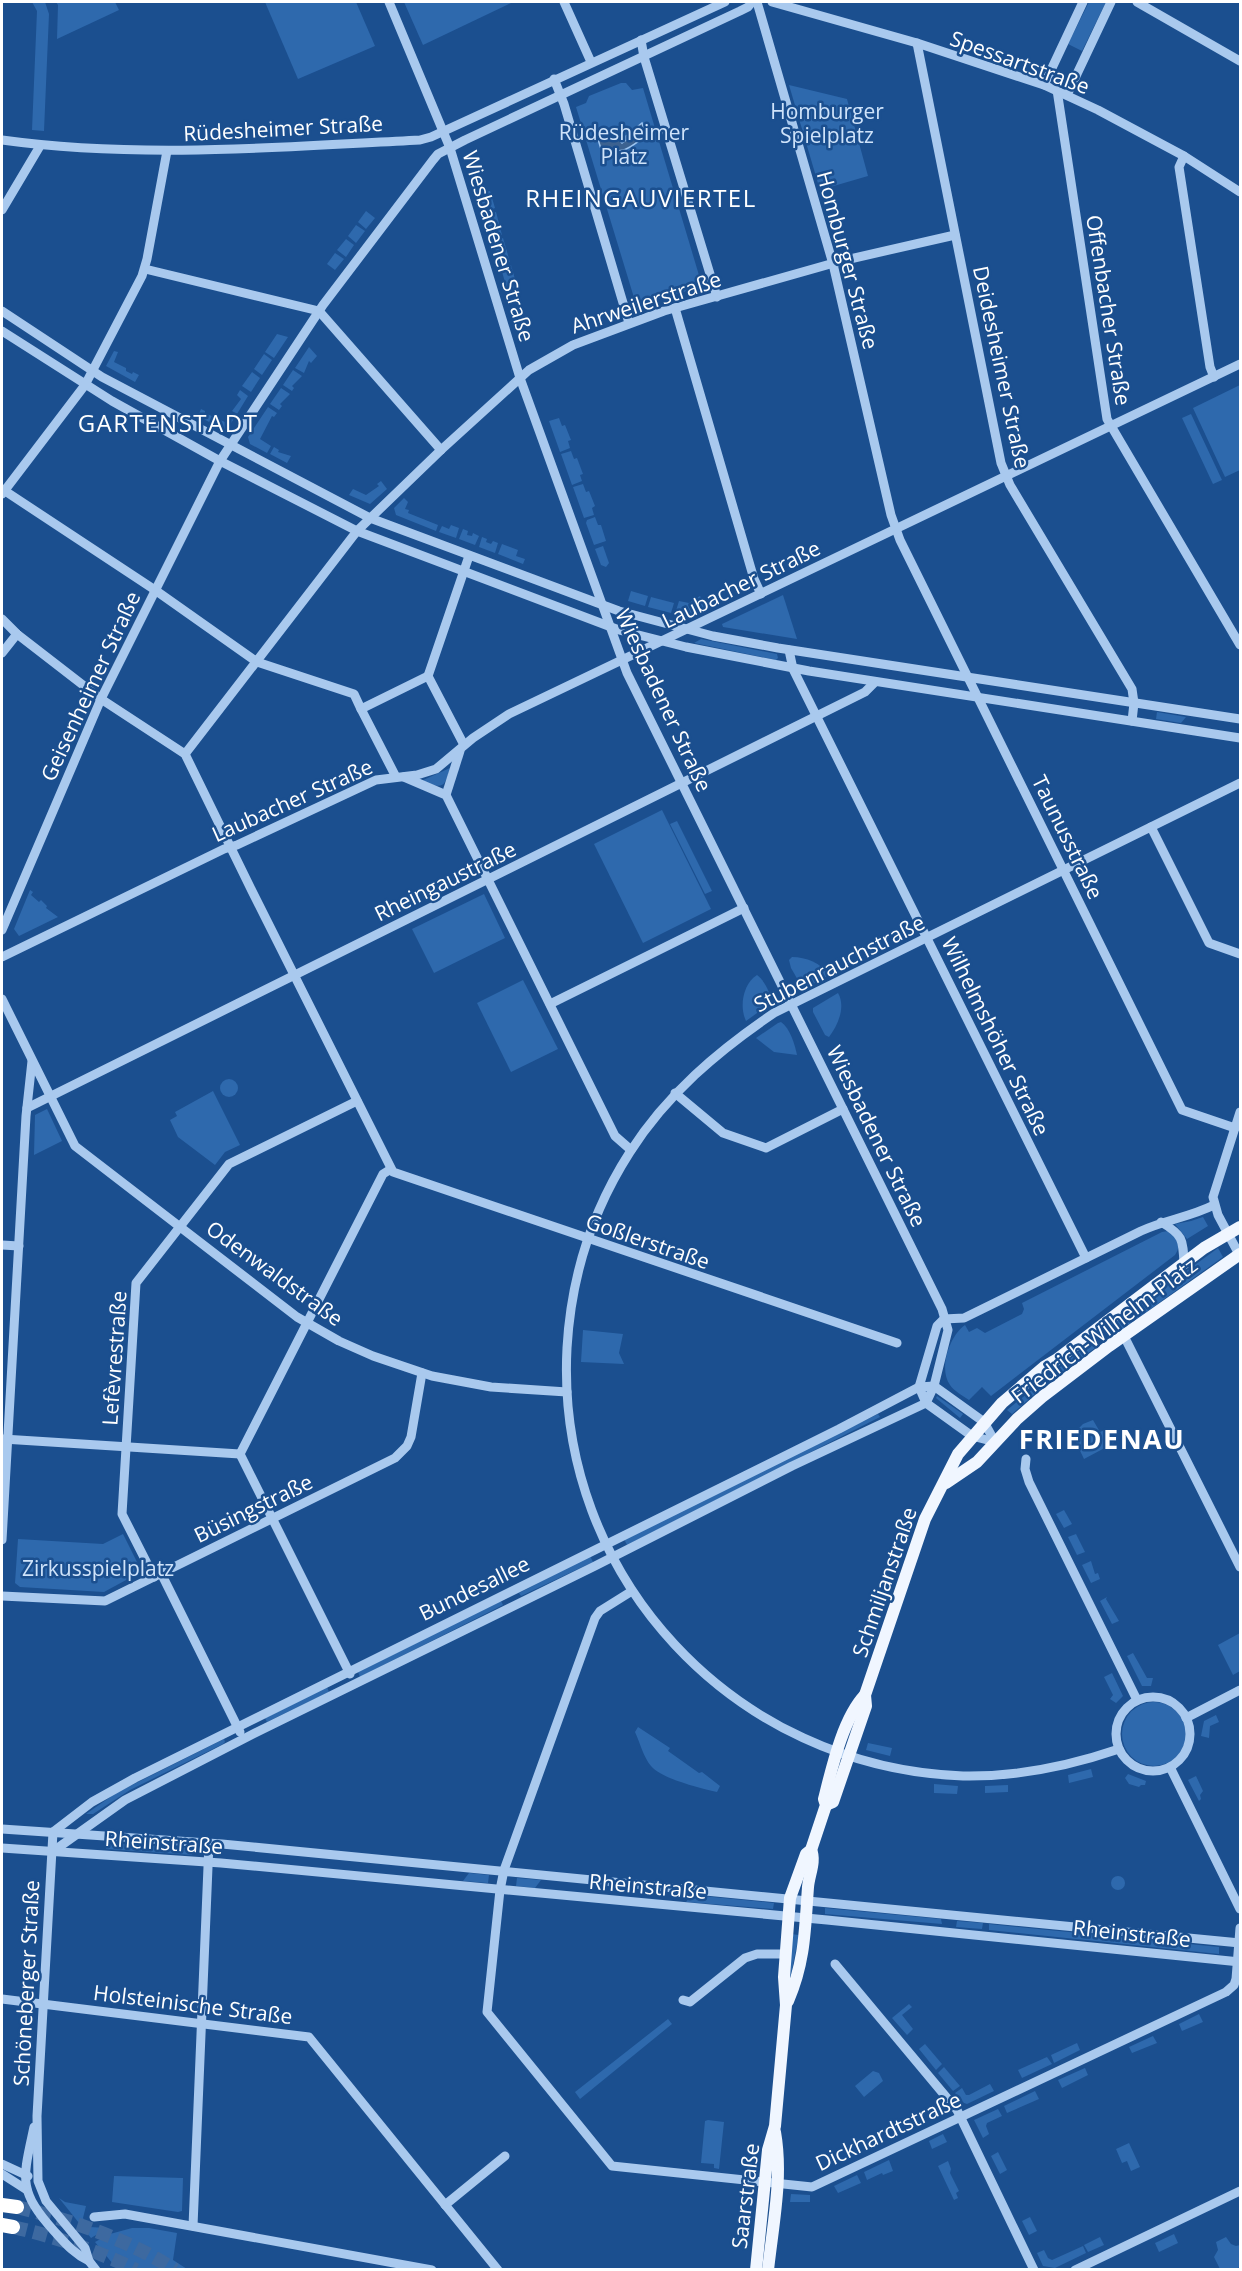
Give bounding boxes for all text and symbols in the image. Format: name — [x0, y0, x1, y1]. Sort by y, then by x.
street label: Spessartstraße — [946, 24, 1094, 100]
park label: Homburger Spielplatz — [770, 97, 884, 149]
street label: Rüdesheimer Straße — [182, 109, 384, 147]
park label: Rüdesheimer Platz — [559, 118, 690, 170]
street label: Wiesbadener Straße — [457, 147, 541, 345]
street label: Homburger Straße — [811, 168, 885, 352]
district label: RHEINGAUVIERTEL — [525, 181, 757, 214]
street label: Offenbacher Straße — [1080, 213, 1138, 407]
street label: Deidesheimer Straße — [967, 263, 1037, 471]
street label: Ahrweilerstraße — [567, 265, 725, 339]
district label: GARTENSTADT — [78, 406, 258, 439]
street label: Laubacher Straße — [657, 534, 825, 634]
street label: Geisenheimer Straße — [34, 587, 146, 785]
street label: Wiesbadener Straße — [609, 604, 719, 796]
street label: Laubacher Straße — [207, 752, 377, 848]
street label: Taunusstraße — [1026, 770, 1110, 904]
street label: Rheingaustraße — [369, 835, 521, 927]
street label: Stubenrauchstraße — [749, 908, 929, 1018]
street label: Wilhelmshöher Straße — [936, 932, 1056, 1140]
street label: Wiesbadener Straße — [821, 1041, 933, 1231]
street label: Goßlerstraße — [582, 1207, 714, 1275]
street label: Odenwaldstraße — [201, 1214, 349, 1332]
street label: Friedrich-Wilhelm-Platz — [1005, 1251, 1203, 1409]
street label: Lefèvrestraße — [95, 1290, 133, 1426]
district label: FRIEDENAU — [1019, 1420, 1185, 1457]
street label: Büsingstraße — [189, 1467, 317, 1549]
street label: Schmiljanstraße — [845, 1503, 923, 1661]
street label: Bundesallee — [414, 1549, 534, 1627]
park label: Zirkusspielplatz — [22, 1554, 174, 1582]
street label: Rheinstraße — [104, 1824, 224, 1860]
street label: Rheinstraße — [588, 1867, 708, 1905]
street label: Schöneberger Straße — [7, 1879, 45, 2087]
street label: Rheinstraße — [1072, 1913, 1192, 1953]
street label: Holsteinische Straße — [92, 1978, 294, 2030]
street label: Dickhardtstraße — [811, 2085, 965, 2177]
street label: Saarstraße — [725, 2142, 765, 2250]

